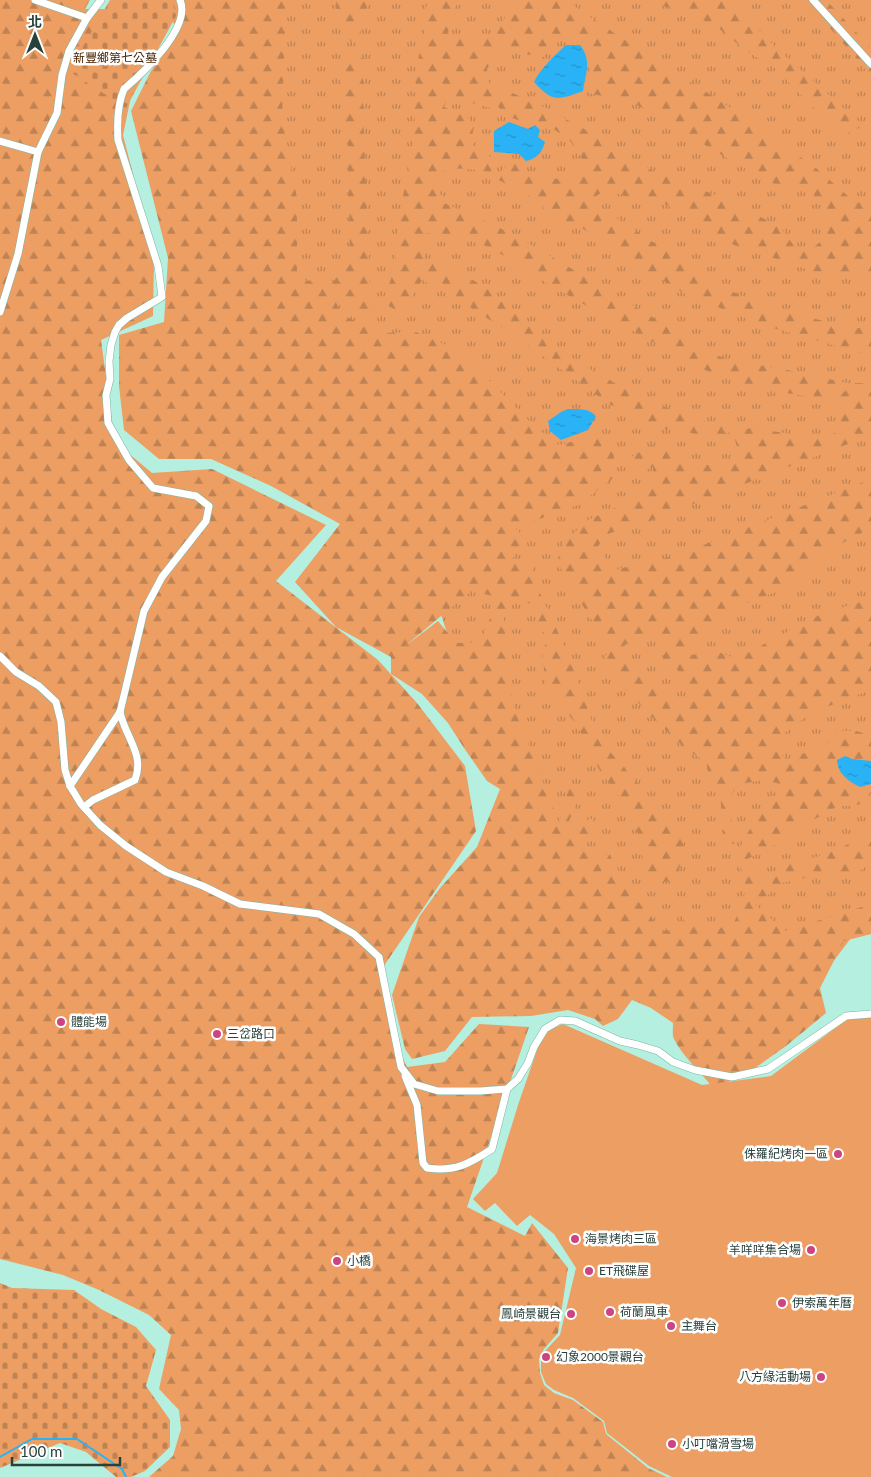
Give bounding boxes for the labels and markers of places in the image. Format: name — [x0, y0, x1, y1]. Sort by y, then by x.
place label: 體能場 — [71, 1014, 107, 1029]
marker: 體能場 — [55, 1016, 67, 1028]
place label: 三岔路口 — [227, 1026, 275, 1041]
marker: 三岔路口 — [211, 1028, 223, 1040]
place label: 侏羅紀烤肉一區 — [744, 1146, 828, 1161]
marker: 侏羅紀烤肉一區 — [832, 1148, 844, 1160]
place label: 海景烤肉三區 — [585, 1231, 657, 1246]
marker: 海景烤肉三區 — [569, 1233, 581, 1245]
place label: 羊咩咩集合場 — [729, 1242, 801, 1257]
marker: 羊咩咩集合場 — [805, 1244, 817, 1256]
place label: 小橋 — [347, 1253, 371, 1268]
marker: 小橋 — [331, 1255, 343, 1267]
place label: ET飛碟屋 — [599, 1263, 649, 1278]
marker: ET飛碟屋 — [583, 1265, 595, 1277]
place label: 伊索萬年曆 — [792, 1295, 852, 1310]
marker: 伊索萬年曆 — [776, 1297, 788, 1309]
place label: 荷蘭風車 — [620, 1304, 668, 1319]
place label: 鳳崎景觀台 — [501, 1306, 561, 1321]
marker: 荷蘭風車 — [604, 1306, 616, 1318]
marker: 鳳崎景觀台 — [565, 1308, 577, 1320]
place label: 主舞台 — [681, 1318, 717, 1333]
marker: 主舞台 — [665, 1320, 677, 1332]
place label: 幻象2000景觀台 — [556, 1349, 644, 1364]
marker: 幻象2000景觀台 — [540, 1351, 552, 1363]
place label: 八方緣活動場 — [739, 1369, 811, 1384]
marker: 八方緣活動場 — [815, 1371, 827, 1383]
place label: 小叮噹滑雪場 — [682, 1436, 754, 1451]
marker: 小叮噹滑雪場 — [666, 1438, 678, 1450]

